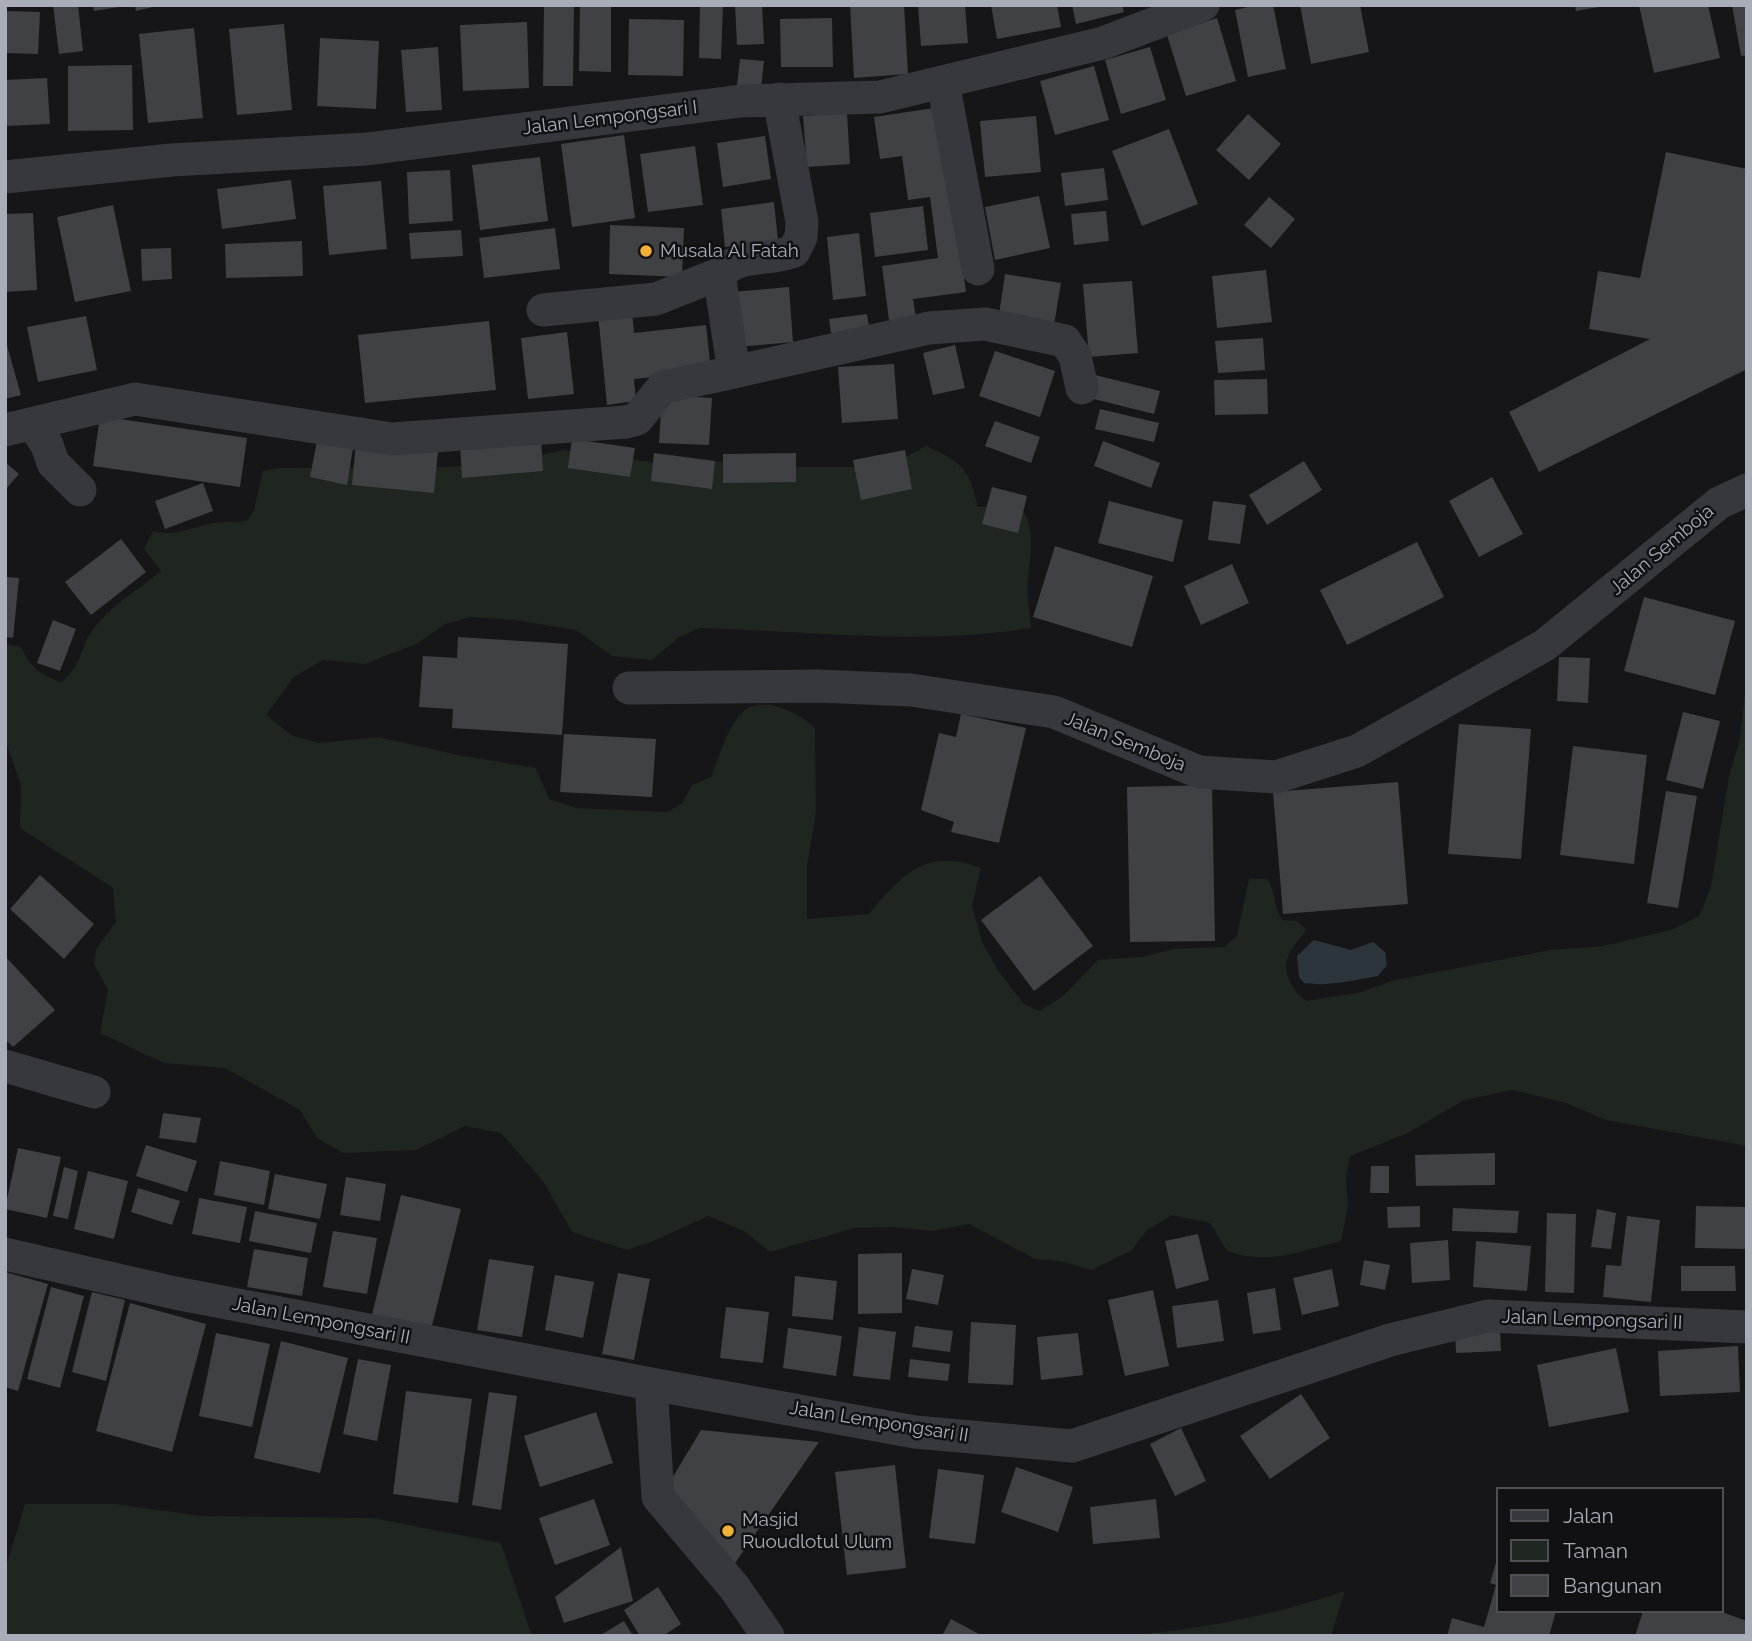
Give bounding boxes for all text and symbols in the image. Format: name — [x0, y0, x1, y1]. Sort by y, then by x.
street label: Jalan Lempongsari I — [521, 96, 699, 140]
place label: Musala Al Fatah — [660, 240, 799, 262]
marker: Musala Al Fatah — [638, 243, 654, 259]
street label: Jalan Semboja — [1605, 500, 1719, 600]
street label: Jalan Semboja — [1061, 707, 1189, 777]
street label: Jalan Lempongsari II — [230, 1293, 412, 1349]
street label: Jalan Lempongsari II — [1501, 1305, 1683, 1335]
street label: Jalan Lempongsari II — [788, 1397, 970, 1447]
legend — [1496, 1487, 1724, 1613]
text: Jalan — [1563, 1503, 1614, 1528]
place label: Masjid Ruoudlotul Ulum — [742, 1509, 892, 1553]
marker: Masjid Ruoudlotul Ulum — [720, 1523, 736, 1539]
text: Taman — [1563, 1538, 1628, 1563]
text: Bangunan — [1563, 1573, 1662, 1598]

